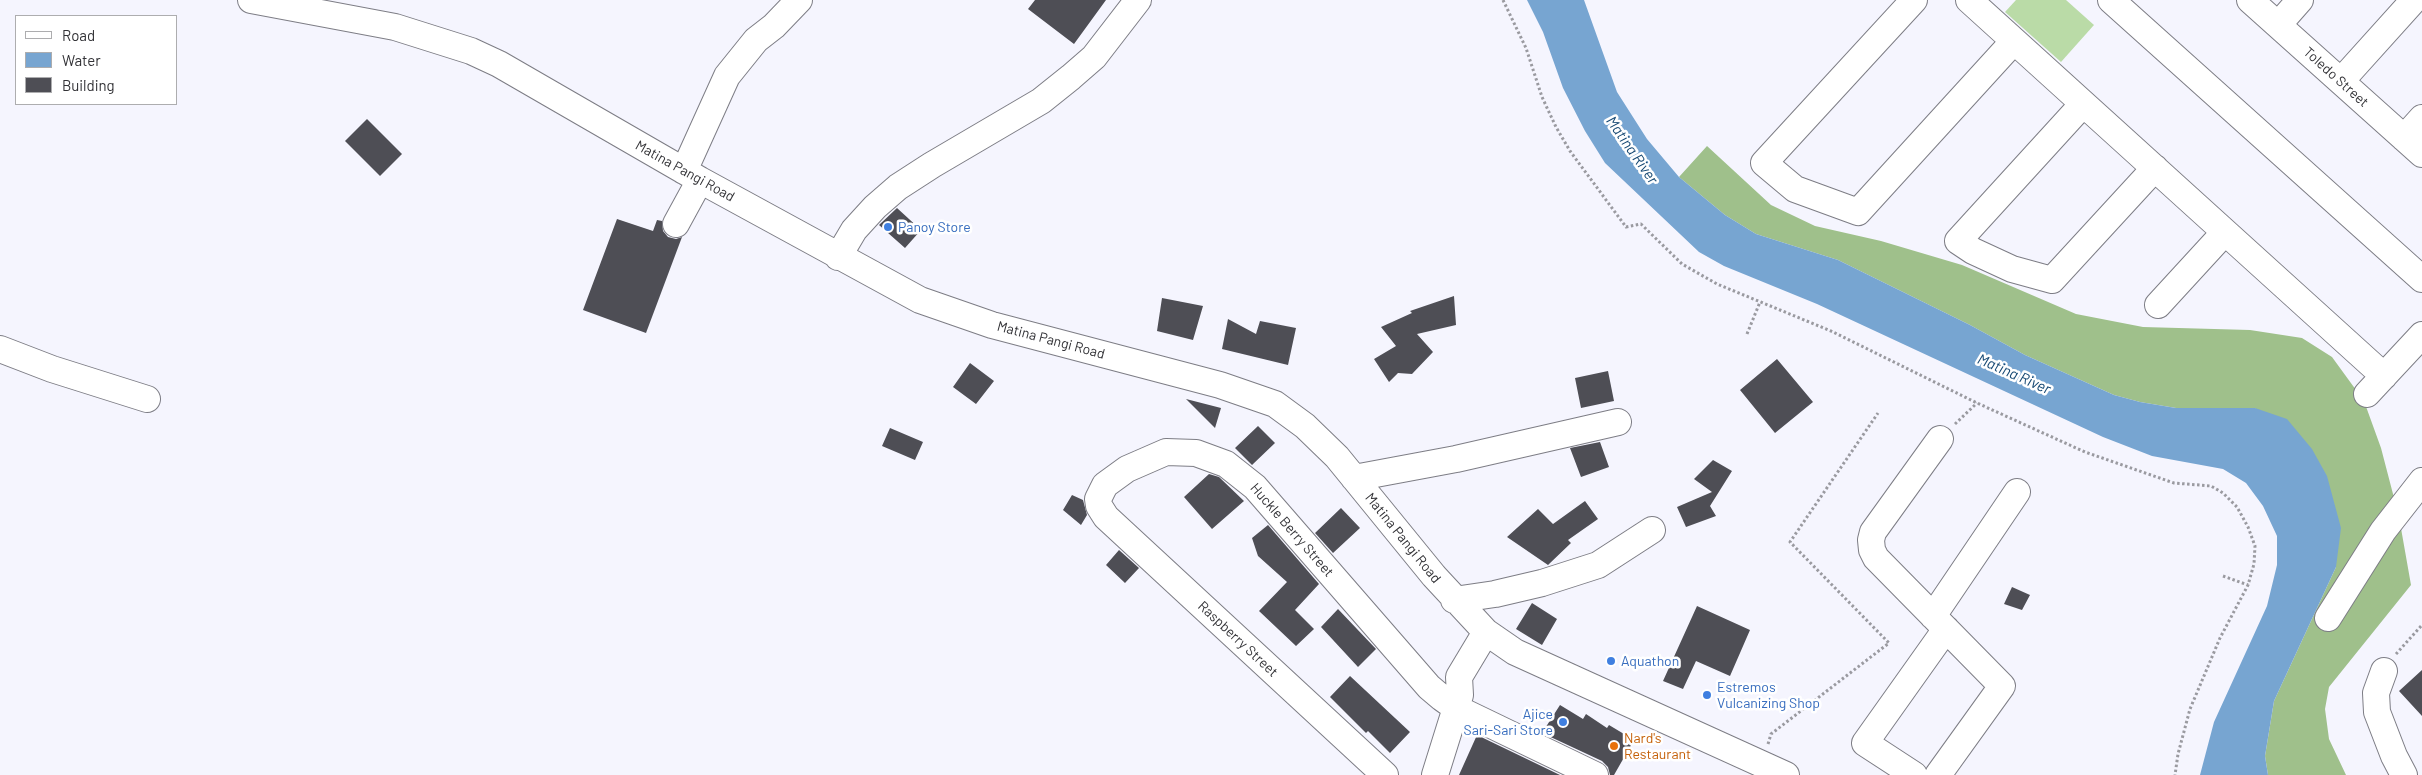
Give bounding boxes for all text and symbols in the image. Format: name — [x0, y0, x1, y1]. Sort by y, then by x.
legend — [15, 15, 178, 105]
text: Road — [62, 26, 95, 44]
street label: Toledo Street — [2300, 43, 2372, 111]
text: Water — [62, 51, 101, 69]
text: Building — [62, 76, 115, 94]
water label: Matina River — [1602, 113, 1662, 187]
street label: Matina Pangi Road — [632, 137, 738, 205]
place label: Panoy Store — [898, 219, 971, 235]
marker: Panoy Store — [882, 221, 894, 233]
street label: Matina Pangi Road — [995, 318, 1107, 362]
water label: Matina River — [1975, 350, 2053, 398]
street label: Huckle Berry Street — [1247, 480, 1337, 580]
street label: Matina Pangi Road — [1362, 490, 1444, 586]
street label: Raspberry Street — [1195, 598, 1281, 680]
place label: Aquathon — [1621, 653, 1679, 669]
marker: Aquathon — [1605, 655, 1617, 667]
place label: Estremos Vulcanizing Shop — [1717, 679, 1820, 712]
marker: Estremos Vulcanizing Shop — [1701, 689, 1713, 701]
place label: Ajice Sari-Sari Store — [1464, 706, 1553, 739]
marker: Ajice Sari-Sari Store — [1557, 716, 1569, 728]
place label: Nard's Restaurant — [1624, 730, 1691, 762]
marker: Nard's Restaurant — [1608, 740, 1620, 752]

